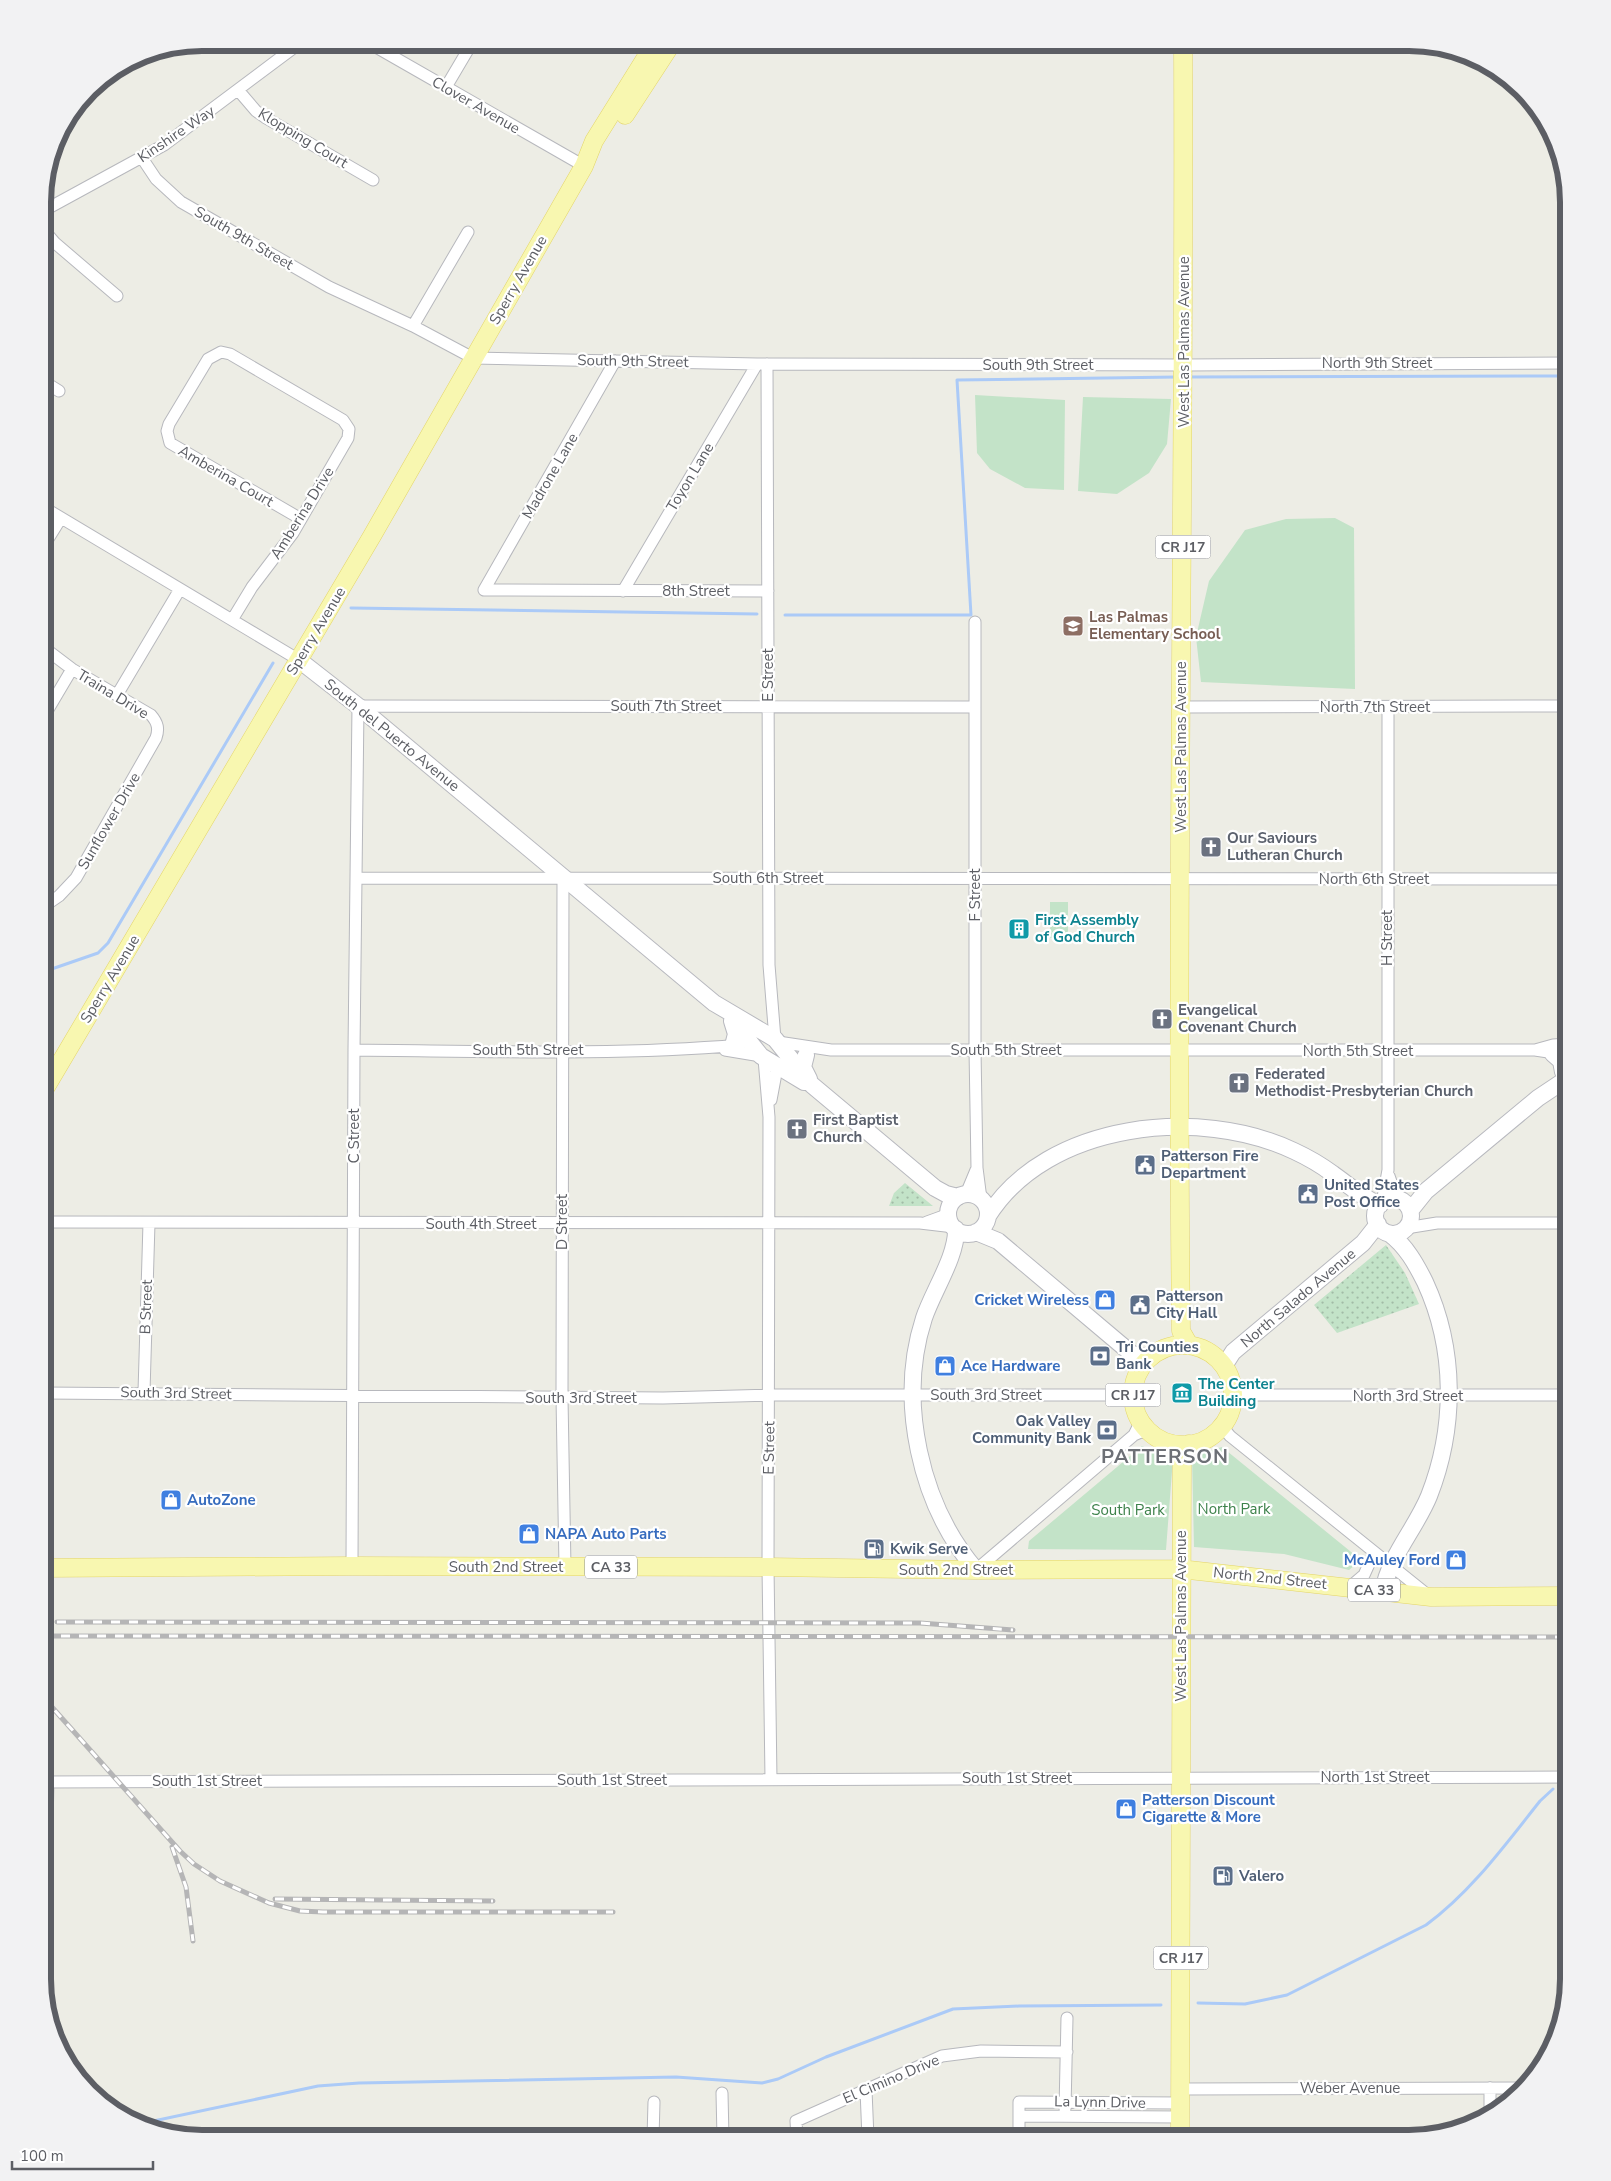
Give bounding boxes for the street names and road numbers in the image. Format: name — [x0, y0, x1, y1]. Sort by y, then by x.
street label: Clover Avenue — [428, 72, 524, 138]
street label: Kinshire Way — [134, 101, 219, 167]
street label: Klopping Court — [254, 103, 352, 173]
street label: South 9th Street — [191, 202, 298, 275]
street label: Sperry Avenue — [484, 232, 552, 328]
street label: West Las Palmas Avenue — [1174, 256, 1194, 428]
street label: South 9th Street — [577, 350, 689, 372]
street label: North 9th Street — [1322, 353, 1433, 373]
street label: South 9th Street — [982, 355, 1094, 375]
street label: Madrone Lane — [517, 429, 583, 523]
street label: Toyon Lane — [662, 439, 718, 515]
street label: Amberina Court — [175, 441, 278, 512]
street label: Amberina Drive — [266, 463, 338, 563]
road number: CR J17 — [1156, 536, 1210, 558]
street label: 8th Street — [662, 581, 731, 601]
street label: Sperry Avenue — [282, 583, 350, 679]
street label: E Street — [758, 647, 778, 702]
street label: West Las Palmas Avenue — [1171, 661, 1191, 833]
street label: Traina Drive — [73, 665, 153, 723]
street label: South del Puerto Avenue — [320, 674, 464, 796]
street label: South 7th Street — [610, 696, 722, 716]
street label: North 7th Street — [1320, 697, 1431, 717]
street label: Sunflower Drive — [73, 769, 145, 873]
street label: South 6th Street — [712, 868, 824, 888]
street label: F Street — [965, 868, 985, 922]
street label: North 6th Street — [1319, 869, 1430, 889]
street label: H Street — [1377, 909, 1397, 966]
street label: Sperry Avenue — [76, 931, 144, 1027]
street label: South 5th Street — [472, 1040, 584, 1060]
street label: South 5th Street — [950, 1040, 1062, 1060]
street label: North 5th Street — [1303, 1041, 1414, 1061]
street label: C Street — [344, 1108, 364, 1163]
street label: D Street — [552, 1193, 572, 1250]
street label: South 4th Street — [425, 1214, 537, 1234]
street label: North Salado Avenue — [1236, 1244, 1360, 1352]
street label: B Street — [135, 1278, 157, 1335]
street label: South 3rd Street — [120, 1382, 233, 1404]
road number: CR J17 — [1106, 1384, 1160, 1406]
street label: South 3rd Street — [930, 1385, 1042, 1405]
street label: North 3rd Street — [1353, 1386, 1464, 1406]
street label: South 3rd Street — [525, 1388, 637, 1408]
street label: E Street — [759, 1420, 779, 1475]
street label: West Las Palmas Avenue — [1171, 1530, 1191, 1702]
road number: CA 33 — [585, 1555, 637, 1578]
street label: South 2nd Street — [449, 1557, 564, 1577]
street label: South 2nd Street — [899, 1560, 1014, 1580]
street label: North 2nd Street — [1212, 1562, 1328, 1594]
road number: CA 33 — [1348, 1578, 1400, 1602]
street label: North 1st Street — [1320, 1767, 1430, 1787]
street label: South 1st Street — [962, 1768, 1073, 1788]
street label: South 1st Street — [557, 1770, 668, 1790]
street label: South 1st Street — [152, 1771, 263, 1791]
road number: CR J17 — [1154, 1946, 1208, 1970]
street label: El Cimino Drive — [840, 2050, 942, 2108]
street label: Weber Avenue — [1300, 2078, 1400, 2098]
street label: La Lynn Drive — [1054, 2091, 1146, 2113]

